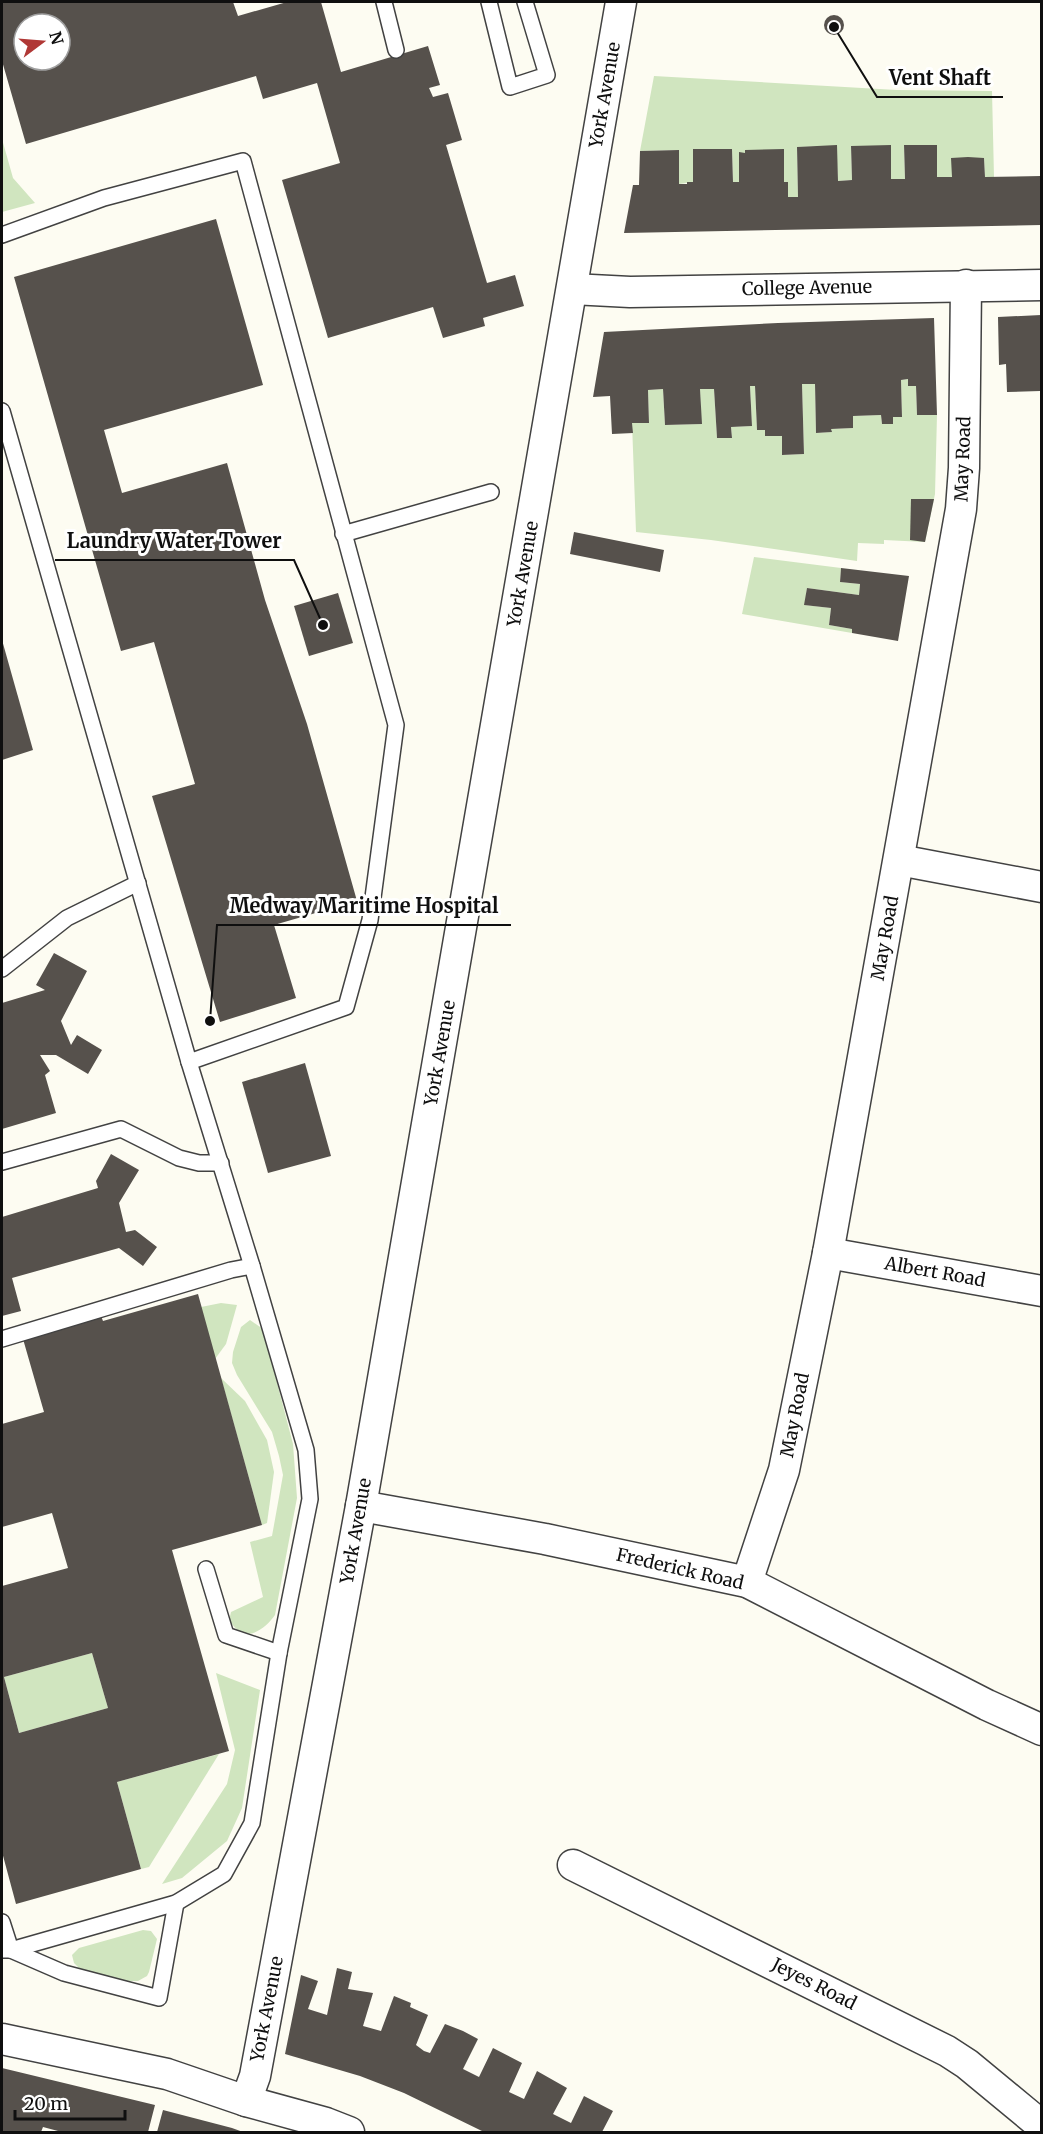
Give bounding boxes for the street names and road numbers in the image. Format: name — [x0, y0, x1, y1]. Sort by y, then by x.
street label: York Avenue — [584, 40, 625, 151]
street label: College Avenue — [742, 275, 872, 300]
street label: May Road — [950, 416, 975, 502]
street label: York Avenue — [502, 519, 543, 630]
street label: May Road — [866, 894, 903, 982]
street label: York Avenue — [419, 998, 460, 1109]
street label: Albert Road — [882, 1251, 988, 1292]
street label: May Road — [775, 1371, 814, 1459]
street label: York Avenue — [335, 1476, 376, 1587]
street label: Frederick Road — [614, 1543, 746, 1594]
street label: Jeyes Road — [767, 1952, 861, 2015]
street label: York Avenue — [245, 1954, 288, 2065]

